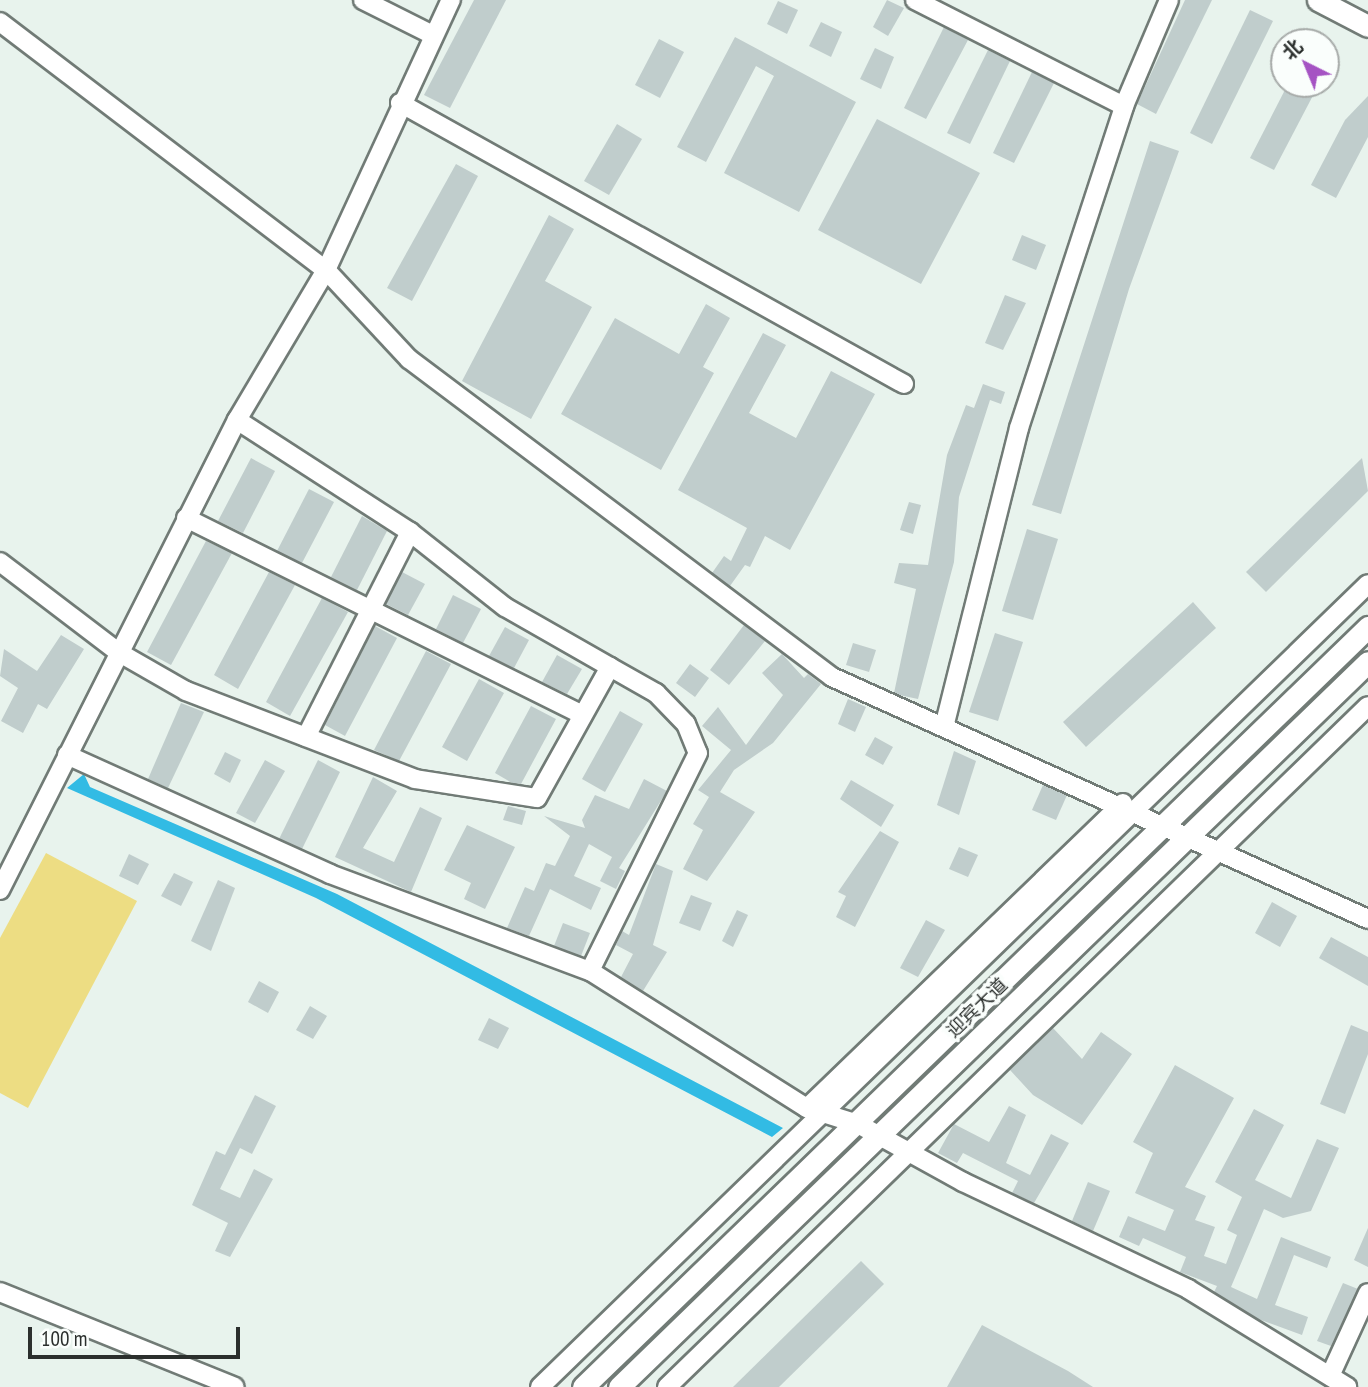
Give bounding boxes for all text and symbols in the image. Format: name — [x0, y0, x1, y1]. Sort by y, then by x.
north arrow — [1270, 28, 1340, 98]
text: 北 — [1277, 34, 1307, 64]
street label: 迎宾大道 — [942, 973, 1012, 1043]
scale bar — [32, 1314, 243, 1358]
text: 100 m — [41, 1325, 87, 1352]

